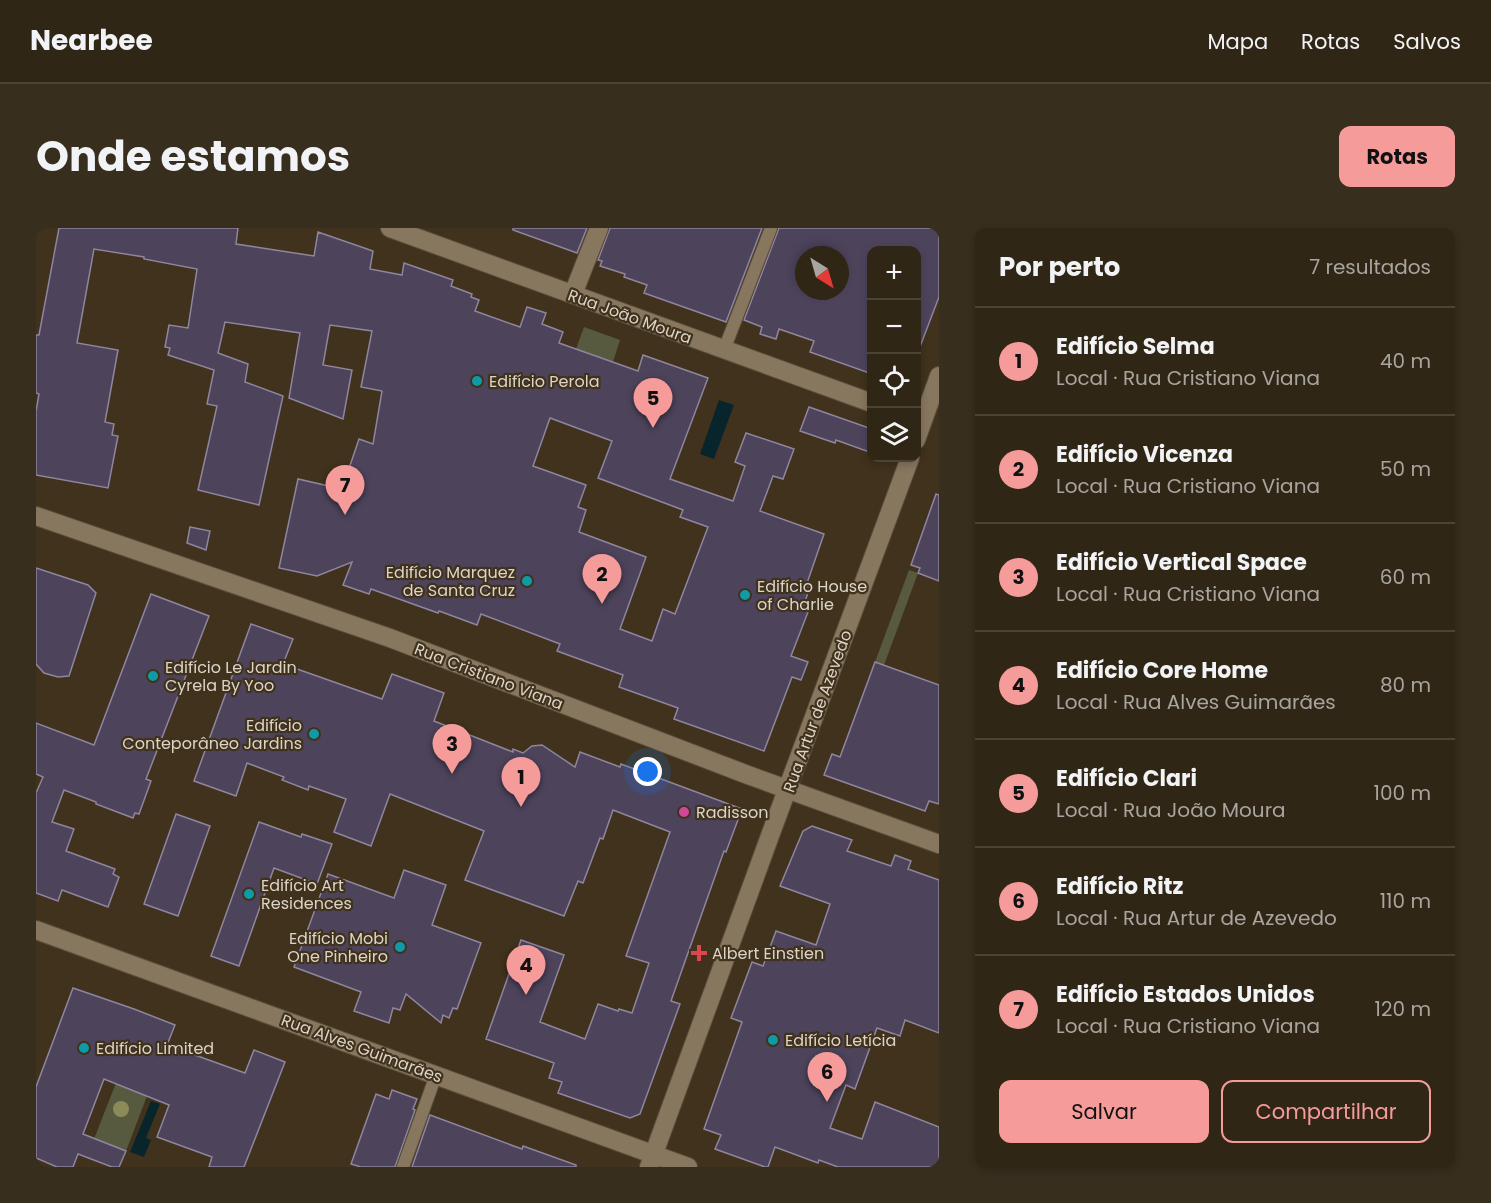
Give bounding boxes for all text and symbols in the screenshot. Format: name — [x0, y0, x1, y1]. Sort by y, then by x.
text: Nearbee — [30, 21, 153, 60]
text: Mapa — [1207, 27, 1268, 56]
text: Rotas — [1301, 27, 1360, 56]
text: Salvos — [1393, 27, 1461, 56]
button: Rotas — [1339, 126, 1455, 187]
text: Onde estamos — [36, 127, 350, 186]
north arrow — [795, 246, 849, 300]
map controls — [867, 246, 921, 462]
button: + — [867, 246, 921, 300]
text: Por perto — [999, 249, 1120, 285]
text: 7 resultados — [1309, 253, 1431, 281]
street label: Rua João Moura — [565, 283, 695, 350]
button: − — [867, 300, 921, 354]
text: Edifício Selma — [1056, 331, 1215, 362]
text: 1 — [1015, 347, 1022, 375]
text: 40 m — [1380, 347, 1431, 375]
button: locate — [867, 354, 921, 408]
text: Local · Rua Cristiano Viana — [1056, 364, 1320, 392]
place label: Edifício Perola — [489, 370, 599, 393]
marker: Edifício Perola — [470, 374, 484, 388]
pin: 5 — [634, 378, 672, 428]
button: layers — [867, 408, 921, 462]
text: Edifício Vicenza — [1056, 439, 1233, 470]
text: 2 — [1013, 455, 1024, 483]
text: 50 m — [1380, 455, 1431, 483]
pin: 7 — [326, 466, 364, 515]
text: Local · Rua Cristiano Viana — [1056, 472, 1320, 500]
text: Edifício Vertical Space — [1056, 547, 1307, 578]
pin: 2 — [582, 554, 622, 604]
place label: Edifício Marquez de Santa Cruz — [386, 561, 515, 602]
text: 3 — [1012, 563, 1025, 591]
text: 60 m — [1380, 563, 1431, 591]
marker: Edifício Marquez de Santa Cruz — [520, 574, 534, 588]
place label: Edifício House of Charlie — [757, 575, 867, 616]
text: Local · Rua Cristiano Viana — [1056, 580, 1320, 608]
marker: Edifício House of Charlie — [738, 588, 752, 602]
street label: Rua Artur de Azevedo — [777, 627, 858, 795]
street label: Rua Cristiano Viana — [411, 637, 567, 715]
text: Edifício Core Home — [1056, 655, 1268, 686]
place label: Edifício Le Jardin Cyrela By Yoo — [165, 656, 297, 697]
marker: Edifício Le Jardin Cyrela By Yoo — [146, 669, 160, 683]
text: 4 — [1012, 671, 1025, 699]
text: 80 m — [1380, 671, 1431, 699]
text: Local · Rua Alves Guimarães — [1056, 688, 1336, 716]
place label: Edifício Conteporâneo Jardins — [122, 714, 302, 755]
pin: 3 — [432, 724, 472, 774]
marker: Edifício Conteporâneo Jardins — [307, 727, 321, 741]
your location — [633, 757, 662, 786]
pin: 1 — [502, 758, 540, 807]
text: Edifício Clari — [1056, 763, 1197, 794]
text: 5 — [1012, 779, 1025, 807]
text: 100 m — [1374, 779, 1431, 807]
text: Local · Rua João Moura — [1056, 796, 1286, 824]
place label: Radisson — [696, 801, 768, 824]
marker: Radisson — [677, 805, 691, 819]
text: Edifício Ritz — [1056, 871, 1183, 902]
place label: Edifício Art Residences — [261, 874, 352, 915]
marker: Edifício Art Residences — [242, 887, 256, 901]
text: 6 — [1012, 887, 1025, 915]
text: 110 m — [1380, 887, 1431, 915]
text: Local · Rua Artur de Azevedo — [1056, 904, 1337, 932]
place label: Edifício Mobi One Pinheiro — [287, 927, 388, 968]
marker: Edifício Mobi One Pinheiro — [393, 940, 407, 954]
place label: Albert Einstien — [712, 942, 824, 965]
marker: Albert Einstien — [690, 944, 708, 962]
pin: 4 — [506, 946, 546, 995]
text: Edifício Estados Unidos — [1056, 979, 1315, 1010]
text: 7 — [1013, 995, 1024, 1023]
text: 120 m — [1375, 995, 1431, 1023]
street label: Rua Alves Guimarães — [278, 1009, 446, 1088]
text: Local · Rua Cristiano Viana — [1056, 1012, 1320, 1040]
place label: Edifício Letícia — [785, 1029, 896, 1052]
marker: Edifício Letícia — [766, 1033, 780, 1047]
place label: Edifício Limited — [96, 1037, 214, 1060]
marker: Edifício Limited — [77, 1041, 91, 1055]
pin: 6 — [808, 1052, 846, 1102]
button: Salvar — [999, 1080, 1209, 1143]
button: Compartilhar — [1221, 1080, 1431, 1143]

